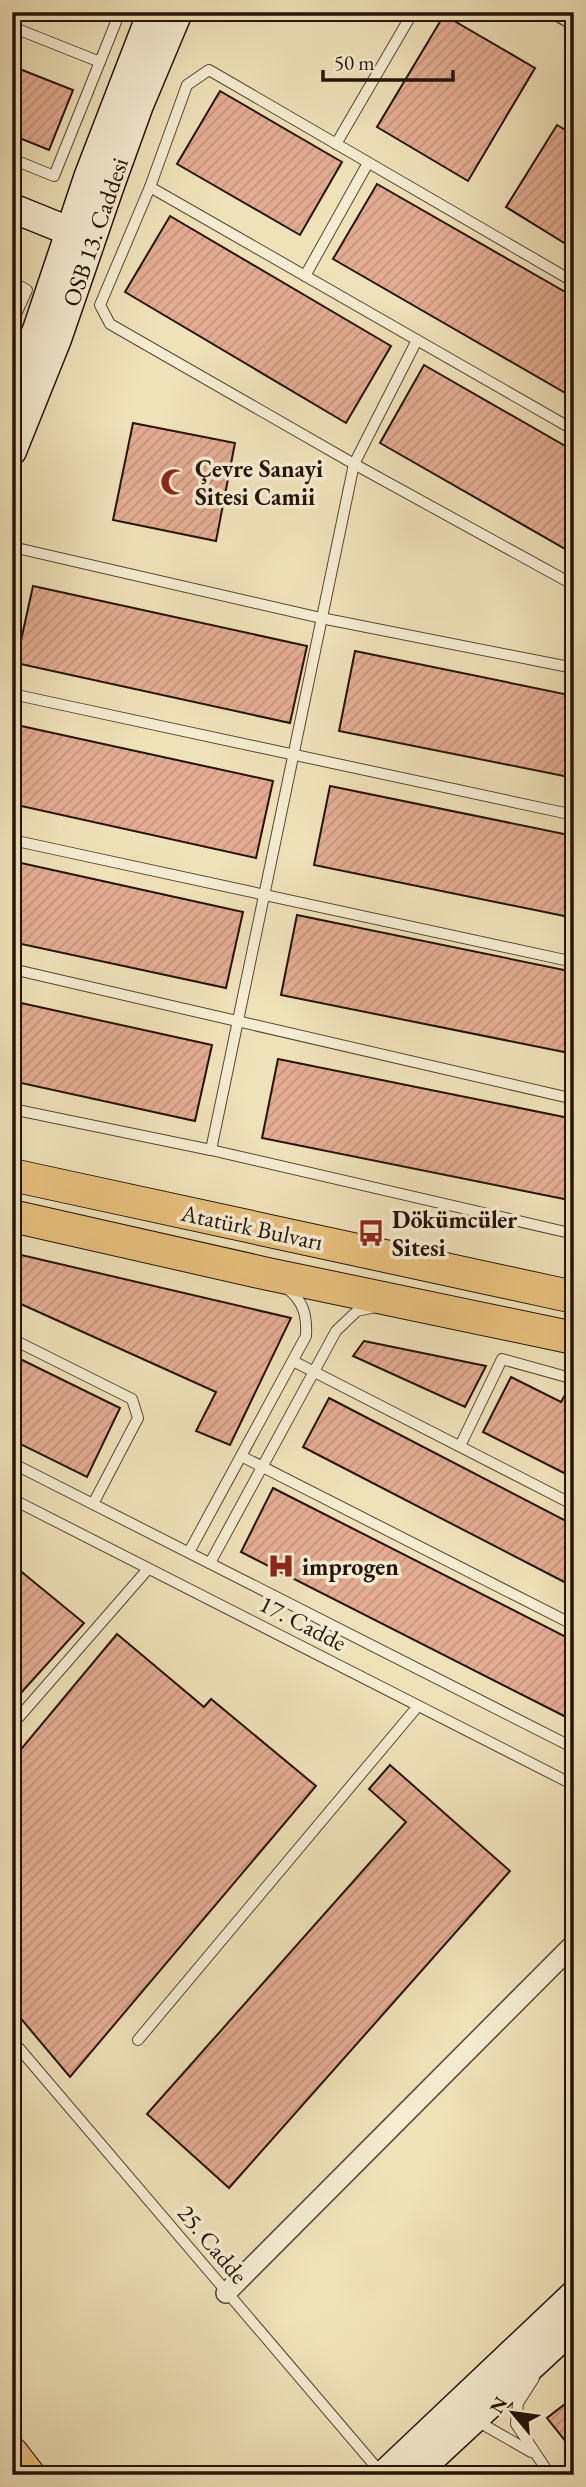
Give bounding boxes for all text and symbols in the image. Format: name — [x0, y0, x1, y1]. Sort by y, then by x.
scale bar — [323, 38, 453, 82]
text: 50 m — [334, 49, 375, 76]
street label: OSB 13. Caddesi — [55, 153, 135, 311]
place label: Çevre Sanayi Sitesi Camii — [195, 453, 323, 512]
mosque icon: Çevre Sanayi Sitesi Camii — [159, 467, 189, 497]
street label: Atatürk Bulvarı — [177, 1197, 326, 1257]
place label: Dökümcüler Sitesi — [392, 1204, 517, 1263]
bus stop icon: Dökümcüler Sitesi — [356, 1218, 386, 1248]
hospital icon: improgen — [266, 1551, 296, 1581]
place label: improgen — [302, 1551, 399, 1583]
street label: 17. Cadde — [254, 1588, 352, 1658]
street label: 25. Cadde — [171, 2198, 255, 2290]
north arrow — [477, 2378, 548, 2448]
text: N — [484, 2392, 514, 2418]

